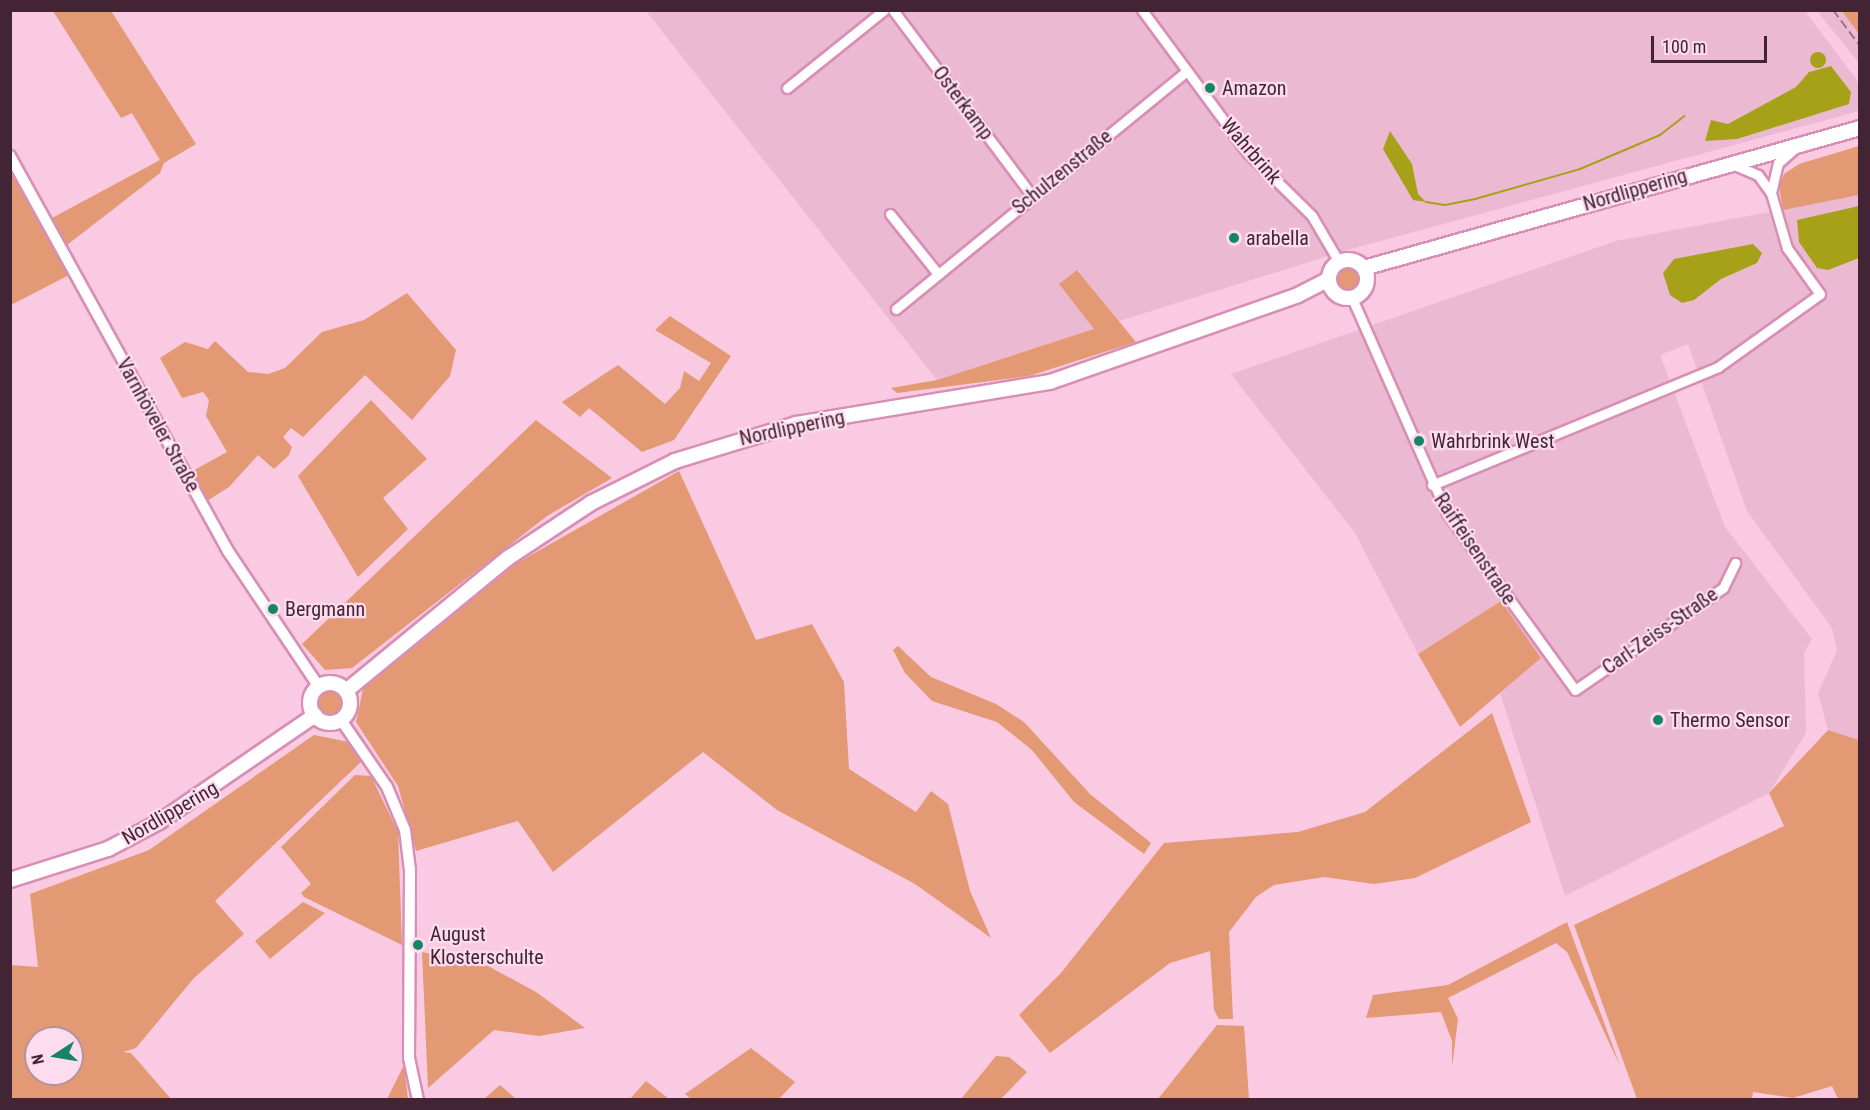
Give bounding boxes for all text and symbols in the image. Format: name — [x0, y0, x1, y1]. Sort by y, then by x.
scale bar — [1654, 24, 1770, 62]
text: 100 m — [1662, 36, 1706, 57]
street label: Osterkamp — [928, 61, 998, 145]
place label: Amazon — [1222, 76, 1287, 100]
marker: Amazon — [1203, 81, 1217, 95]
street label: Wahrbrink — [1216, 113, 1286, 189]
street label: Schulzenstraße — [1007, 124, 1117, 220]
street label: Nordlippering — [1580, 164, 1690, 216]
place label: arabella — [1246, 226, 1309, 250]
marker: arabella — [1227, 231, 1241, 245]
street label: Varnhöveler Straße — [111, 354, 205, 496]
street label: Nordlippering — [737, 405, 847, 451]
place label: Wahrbrink West — [1431, 429, 1554, 453]
marker: Wahrbrink West — [1412, 434, 1426, 448]
street label: Raiffeisenstraße — [1429, 489, 1521, 609]
street label: Carl-Zeiss-Straße — [1598, 582, 1722, 680]
place label: Bergmann — [285, 597, 365, 621]
marker: Bergmann — [266, 602, 280, 616]
place label: Thermo Sensor — [1670, 708, 1790, 732]
marker: Thermo Sensor — [1651, 713, 1665, 727]
street label: Nordlippering — [118, 776, 222, 850]
place label: August Klosterschulte — [430, 922, 544, 969]
marker: August Klosterschulte — [411, 938, 425, 952]
north arrow — [24, 1026, 84, 1086]
text: N — [28, 1053, 48, 1066]

